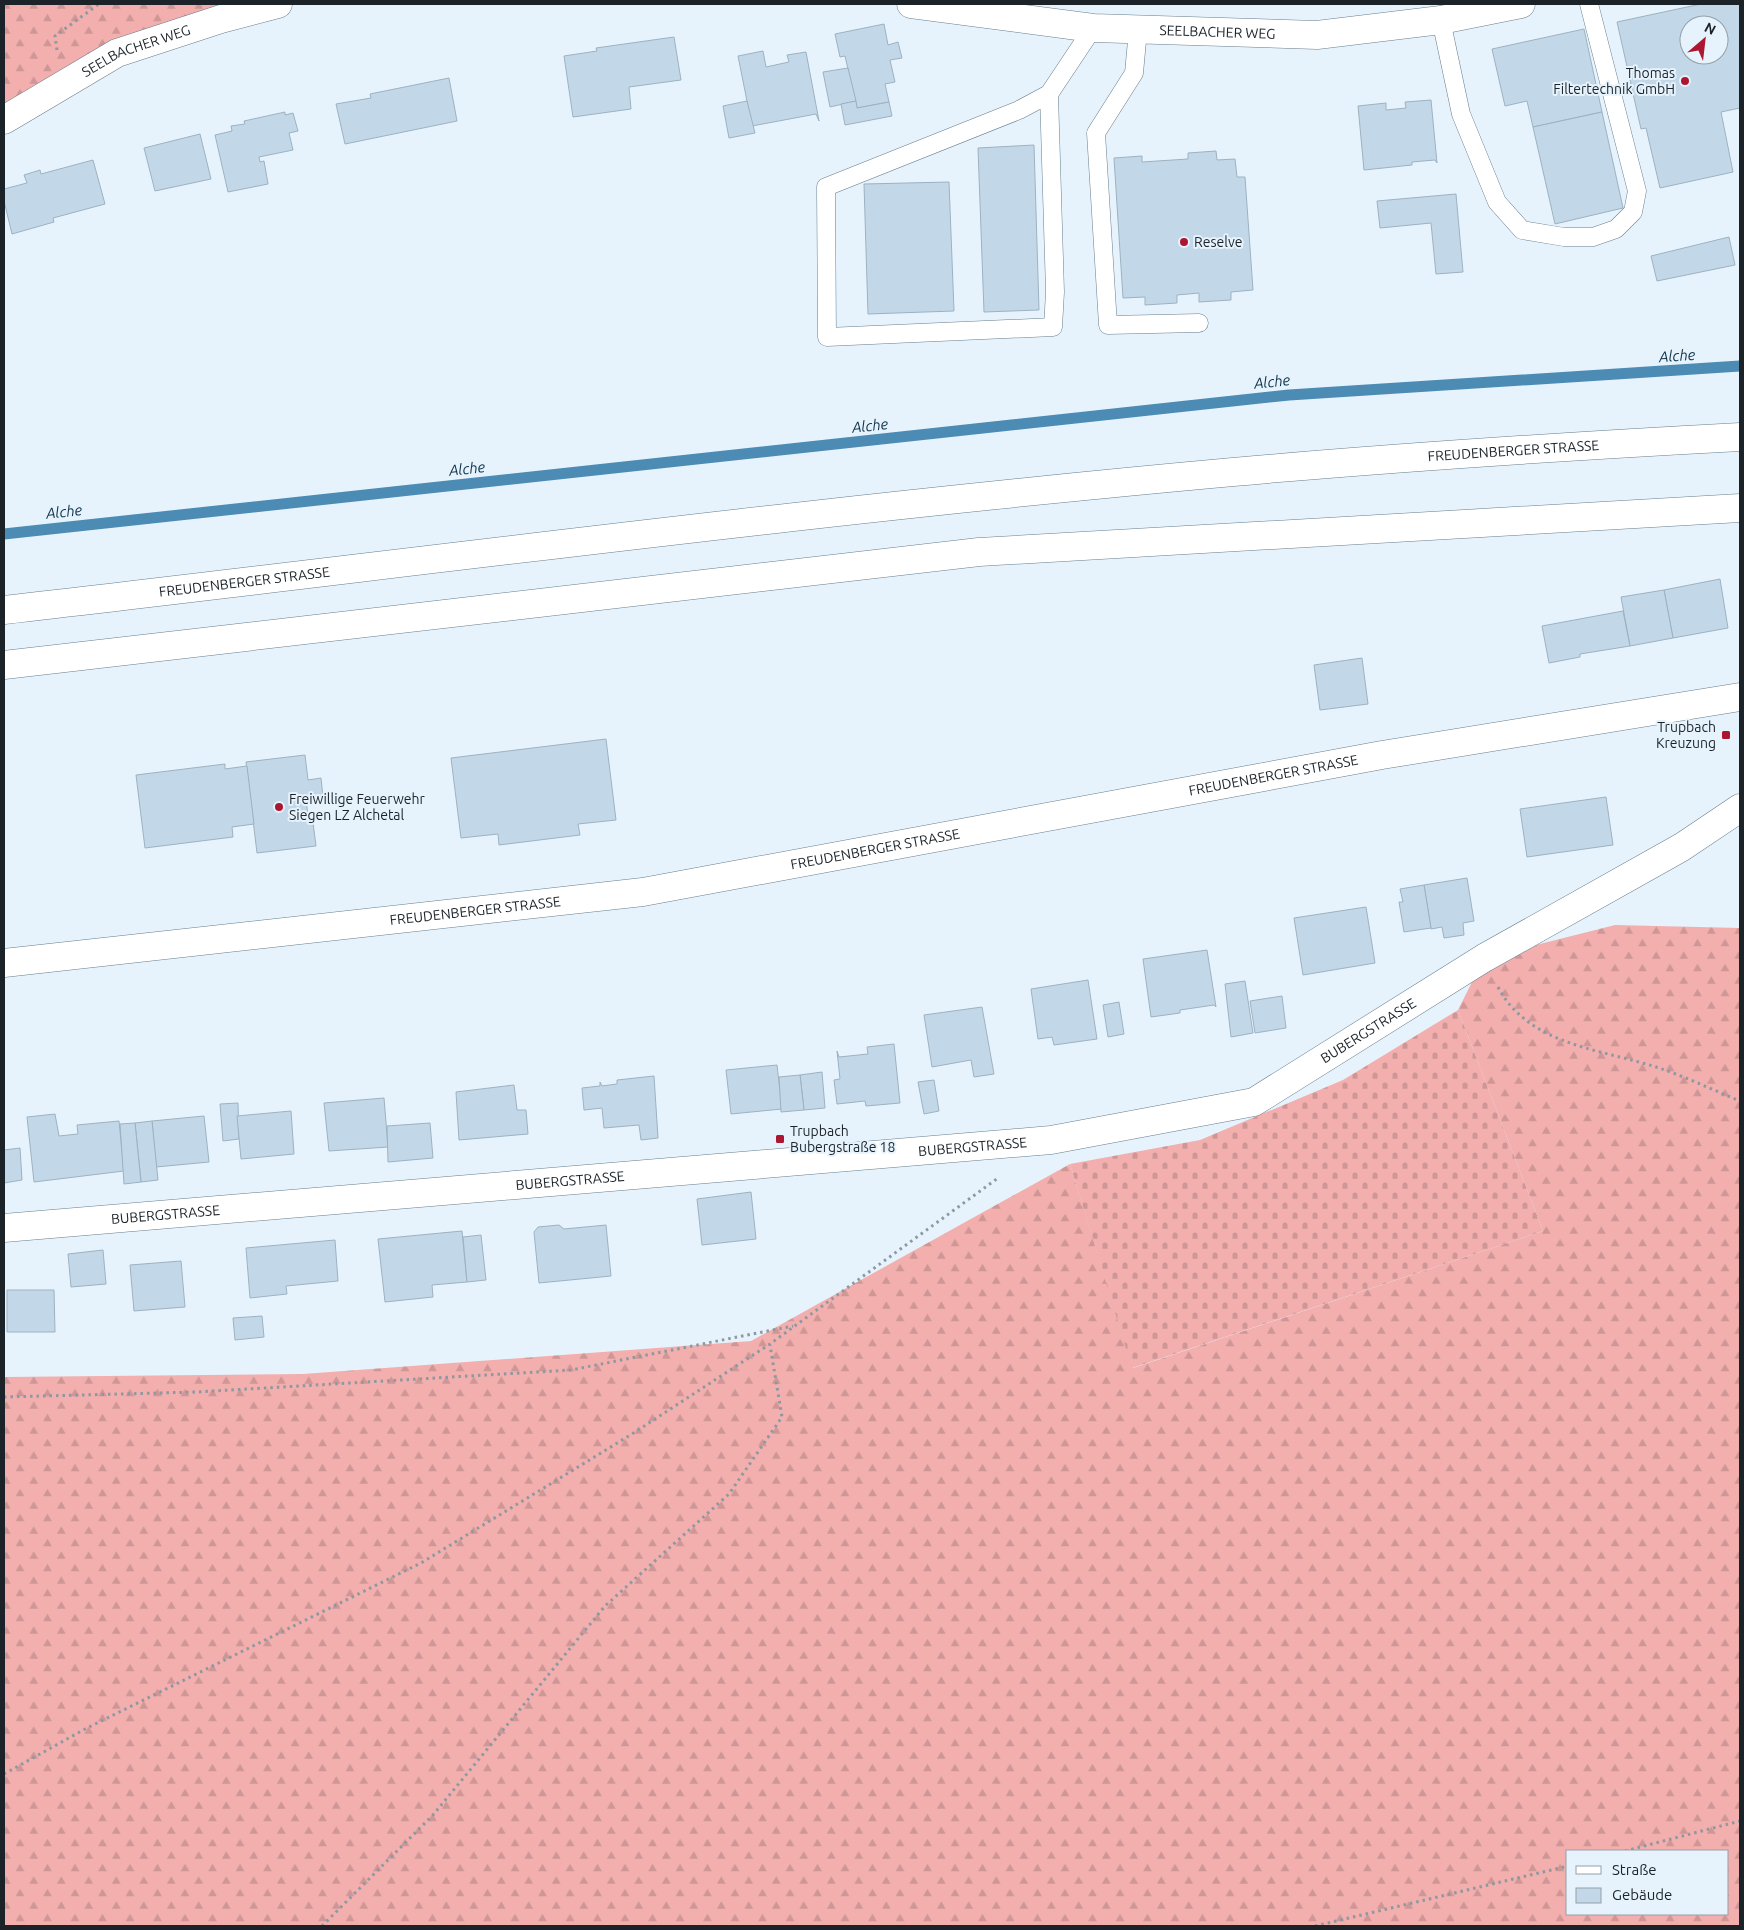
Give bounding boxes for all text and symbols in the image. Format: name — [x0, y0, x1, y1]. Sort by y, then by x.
north arrow — [1679, 15, 1729, 65]
text: N — [1702, 19, 1718, 38]
street label: SEELBACHER WEG — [79, 22, 192, 80]
street label: SEELBACHER WEG — [1159, 22, 1276, 42]
place label: Thomas Filtertechnik GmbH — [1553, 65, 1675, 97]
marker: Thomas Filtertechnik GmbH — [1679, 75, 1691, 87]
place label: Reselve — [1194, 234, 1242, 250]
marker: Reselve — [1178, 236, 1190, 248]
water label: Alche — [1657, 346, 1696, 365]
water label: Alche — [1252, 371, 1291, 392]
water label: Alche — [850, 415, 889, 436]
street label: FREUDENBERGER STRASSE — [1427, 437, 1600, 464]
water label: Alche — [447, 458, 486, 479]
water label: Alche — [44, 501, 83, 522]
street label: FREUDENBERGER STRASSE — [158, 564, 331, 600]
place label: Trupbach Kreuzung — [1656, 719, 1716, 751]
marker: Trupbach Kreuzung — [1720, 729, 1732, 741]
street label: FREUDENBERGER STRASSE — [1187, 752, 1359, 799]
place label: Freiwillige Feuerwehr Siegen LZ Alchetal — [289, 791, 425, 823]
marker: Freiwillige Feuerwehr Siegen LZ Alchetal — [273, 801, 285, 813]
street label: FREUDENBERGER STRASSE — [789, 825, 961, 872]
street label: FREUDENBERGER STRASSE — [389, 893, 561, 928]
street label: BUBERGSTRASSE — [1318, 995, 1419, 1066]
place label: Trupbach Bubergstraße 18 — [790, 1123, 895, 1155]
marker: Trupbach Bubergstraße 18 — [774, 1133, 786, 1145]
street label: BUBERGSTRASSE — [917, 1134, 1028, 1159]
street label: BUBERGSTRASSE — [515, 1168, 625, 1193]
street label: BUBERGSTRASSE — [110, 1202, 221, 1227]
legend — [1566, 1850, 1729, 1915]
text: Straße — [1612, 1861, 1656, 1878]
text: Gebäude — [1612, 1886, 1672, 1903]

